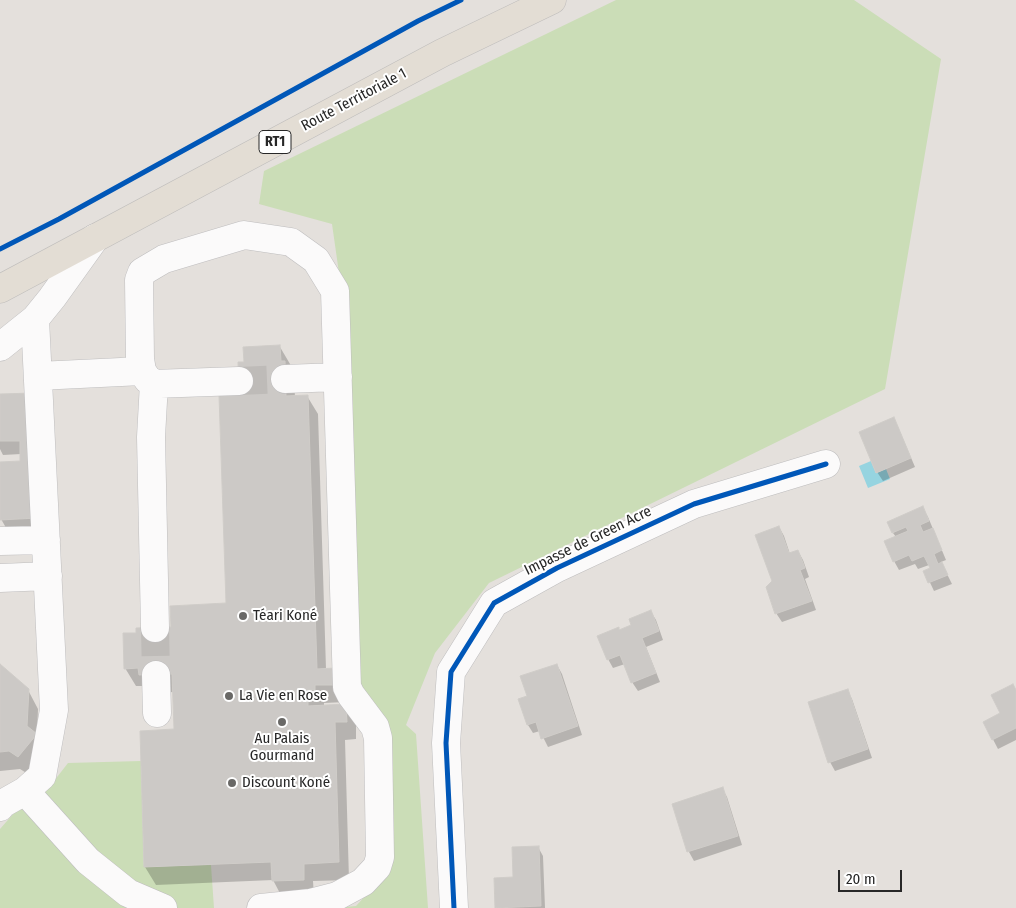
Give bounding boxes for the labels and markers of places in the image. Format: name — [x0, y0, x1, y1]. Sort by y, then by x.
place label: Téari Koné — [253, 607, 317, 625]
marker: Téari Koné — [237, 610, 249, 622]
place label: La Vie en Rose — [239, 687, 327, 705]
marker: La Vie en Rose — [223, 690, 235, 702]
marker: Au Palais Gourmand — [276, 716, 288, 728]
place label: Au Palais Gourmand — [250, 730, 314, 765]
place label: Discount Koné — [242, 774, 330, 792]
marker: Discount Koné — [226, 777, 238, 789]

